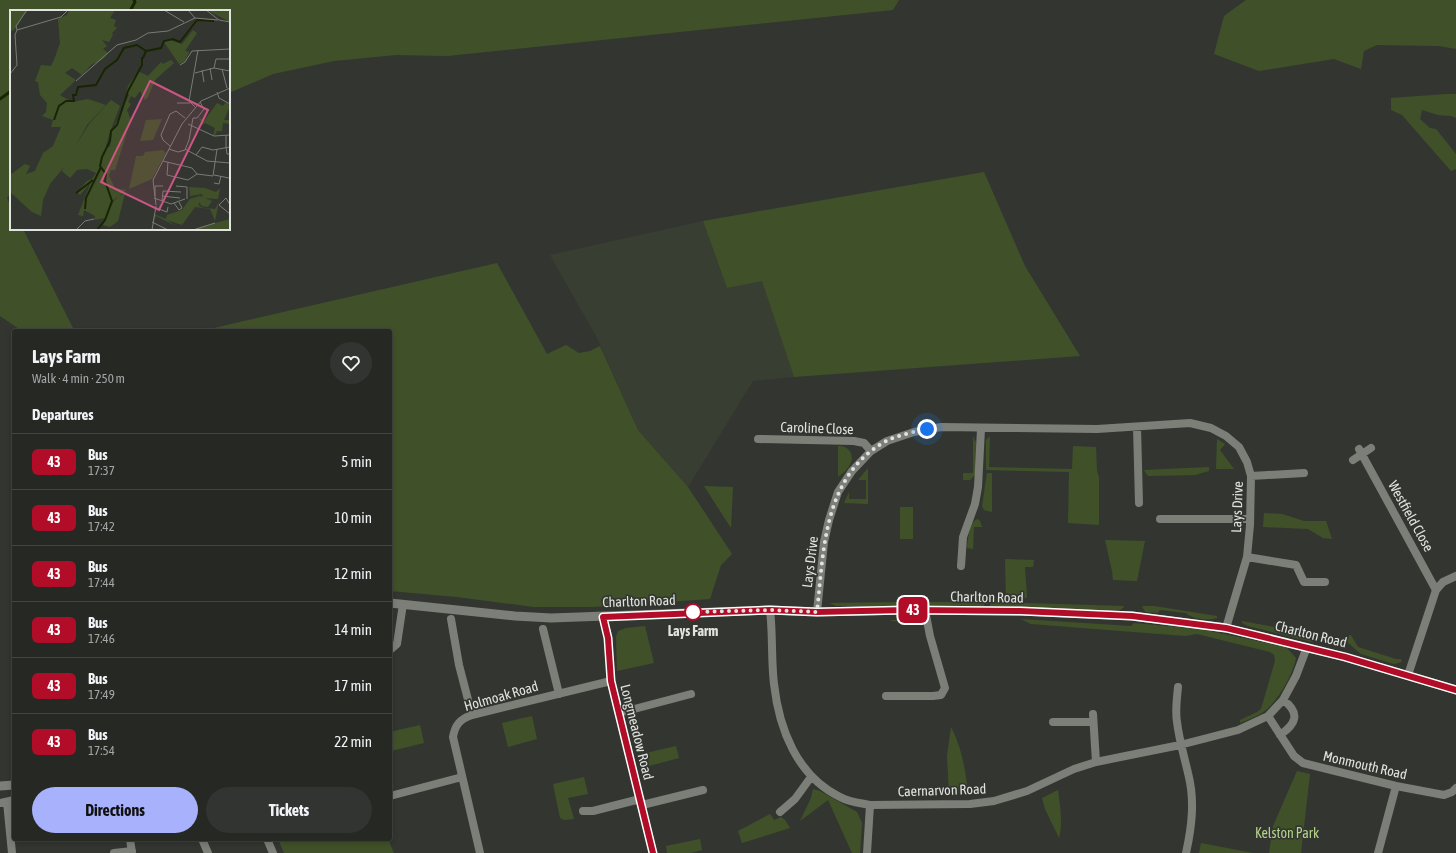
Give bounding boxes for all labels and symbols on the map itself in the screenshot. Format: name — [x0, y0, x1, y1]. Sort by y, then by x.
inset map — [10, 10, 230, 230]
street label: Caroline Close — [780, 419, 854, 437]
your location — [917, 419, 937, 439]
street label: Westfield Close — [1385, 478, 1437, 554]
street label: Lays Drive — [1228, 481, 1246, 533]
street label: Lays Drive — [799, 535, 821, 589]
street label: Charlton Road — [950, 588, 1024, 606]
street label: Charlton Road — [602, 592, 676, 610]
line badge: 43 — [895, 597, 931, 623]
marker: Lays Farm — [684, 603, 702, 621]
street label: Charlton Road — [1273, 617, 1349, 651]
place label: Lays Farm — [668, 623, 718, 639]
street label: Holmoak Road — [462, 678, 540, 714]
street label: Longmeadow Road — [617, 683, 657, 781]
street label: Monmouth Road — [1321, 748, 1409, 782]
street label: Caernarvon Road — [898, 780, 986, 800]
park label: Kelston Park — [1255, 825, 1319, 841]

